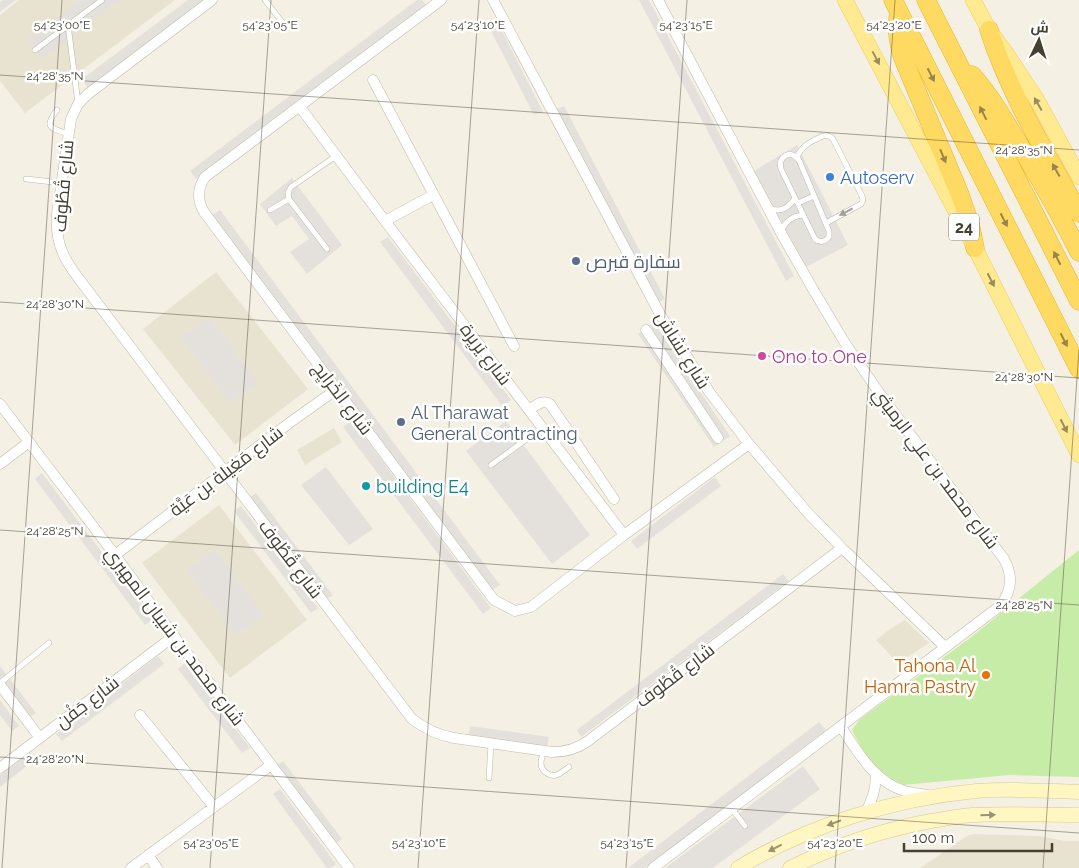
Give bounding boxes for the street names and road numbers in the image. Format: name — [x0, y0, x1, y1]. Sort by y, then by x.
street label: شارع قُطُوف — [48, 139, 79, 233]
road number: 24 — [949, 213, 979, 240]
street label: شارع نشاش — [649, 308, 715, 393]
street label: شارع يَريِرة — [454, 319, 516, 390]
street label: شارع الخَرايِج — [307, 357, 377, 440]
street label: شارع محمد بن علي الرميثي — [865, 383, 1003, 555]
street label: شارع مَغِيلة بن عَيَّة — [165, 422, 288, 522]
street label: شارع قُطُوف — [253, 516, 327, 604]
street label: شارع محمد بن شيبان المهيري — [98, 543, 249, 732]
street label: شارع قُطُوف — [632, 639, 720, 713]
street label: شارع جَفْن — [51, 671, 124, 734]

